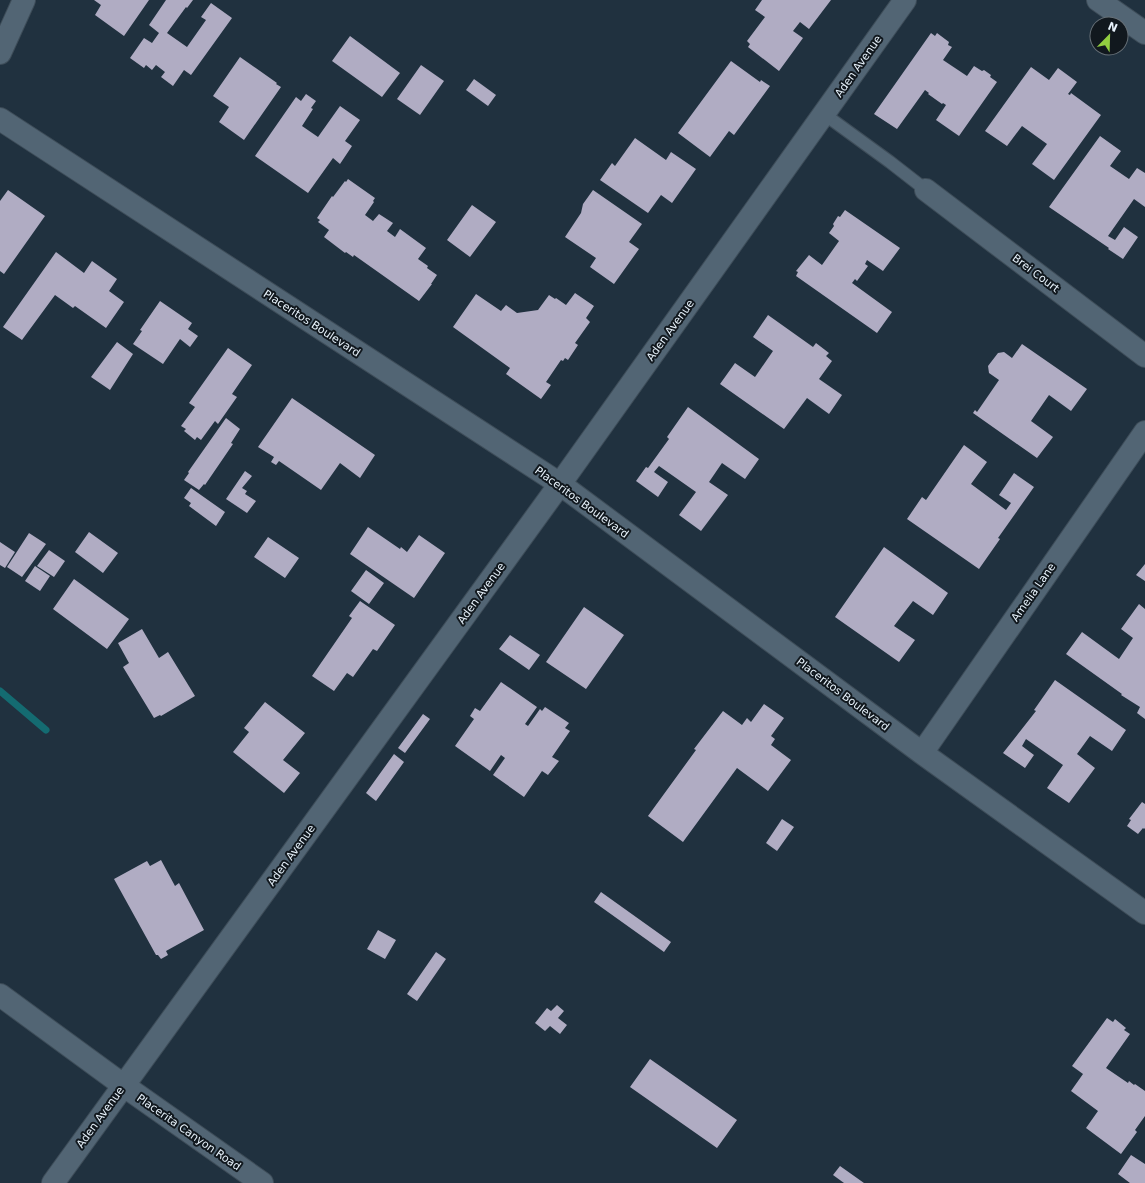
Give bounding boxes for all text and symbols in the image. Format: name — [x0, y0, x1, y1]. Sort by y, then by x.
north arrow — [1089, 16, 1129, 56]
text: N — [1106, 19, 1119, 35]
street label: Aden Avenue — [832, 33, 885, 100]
street label: Brei Court — [1010, 252, 1062, 296]
street label: Placeritos Boulevard — [261, 287, 363, 360]
street label: Aden Avenue — [644, 297, 697, 363]
street label: Placeritos Boulevard — [532, 464, 631, 541]
street label: Aden Avenue — [455, 560, 508, 626]
street label: Amelia Lane — [1009, 561, 1058, 624]
street label: Placeritos Boulevard — [794, 655, 892, 734]
street label: Aden Avenue — [265, 822, 318, 888]
street label: Aden Avenue — [74, 1084, 127, 1150]
street label: Placerita Canyon Road — [134, 1092, 243, 1173]

